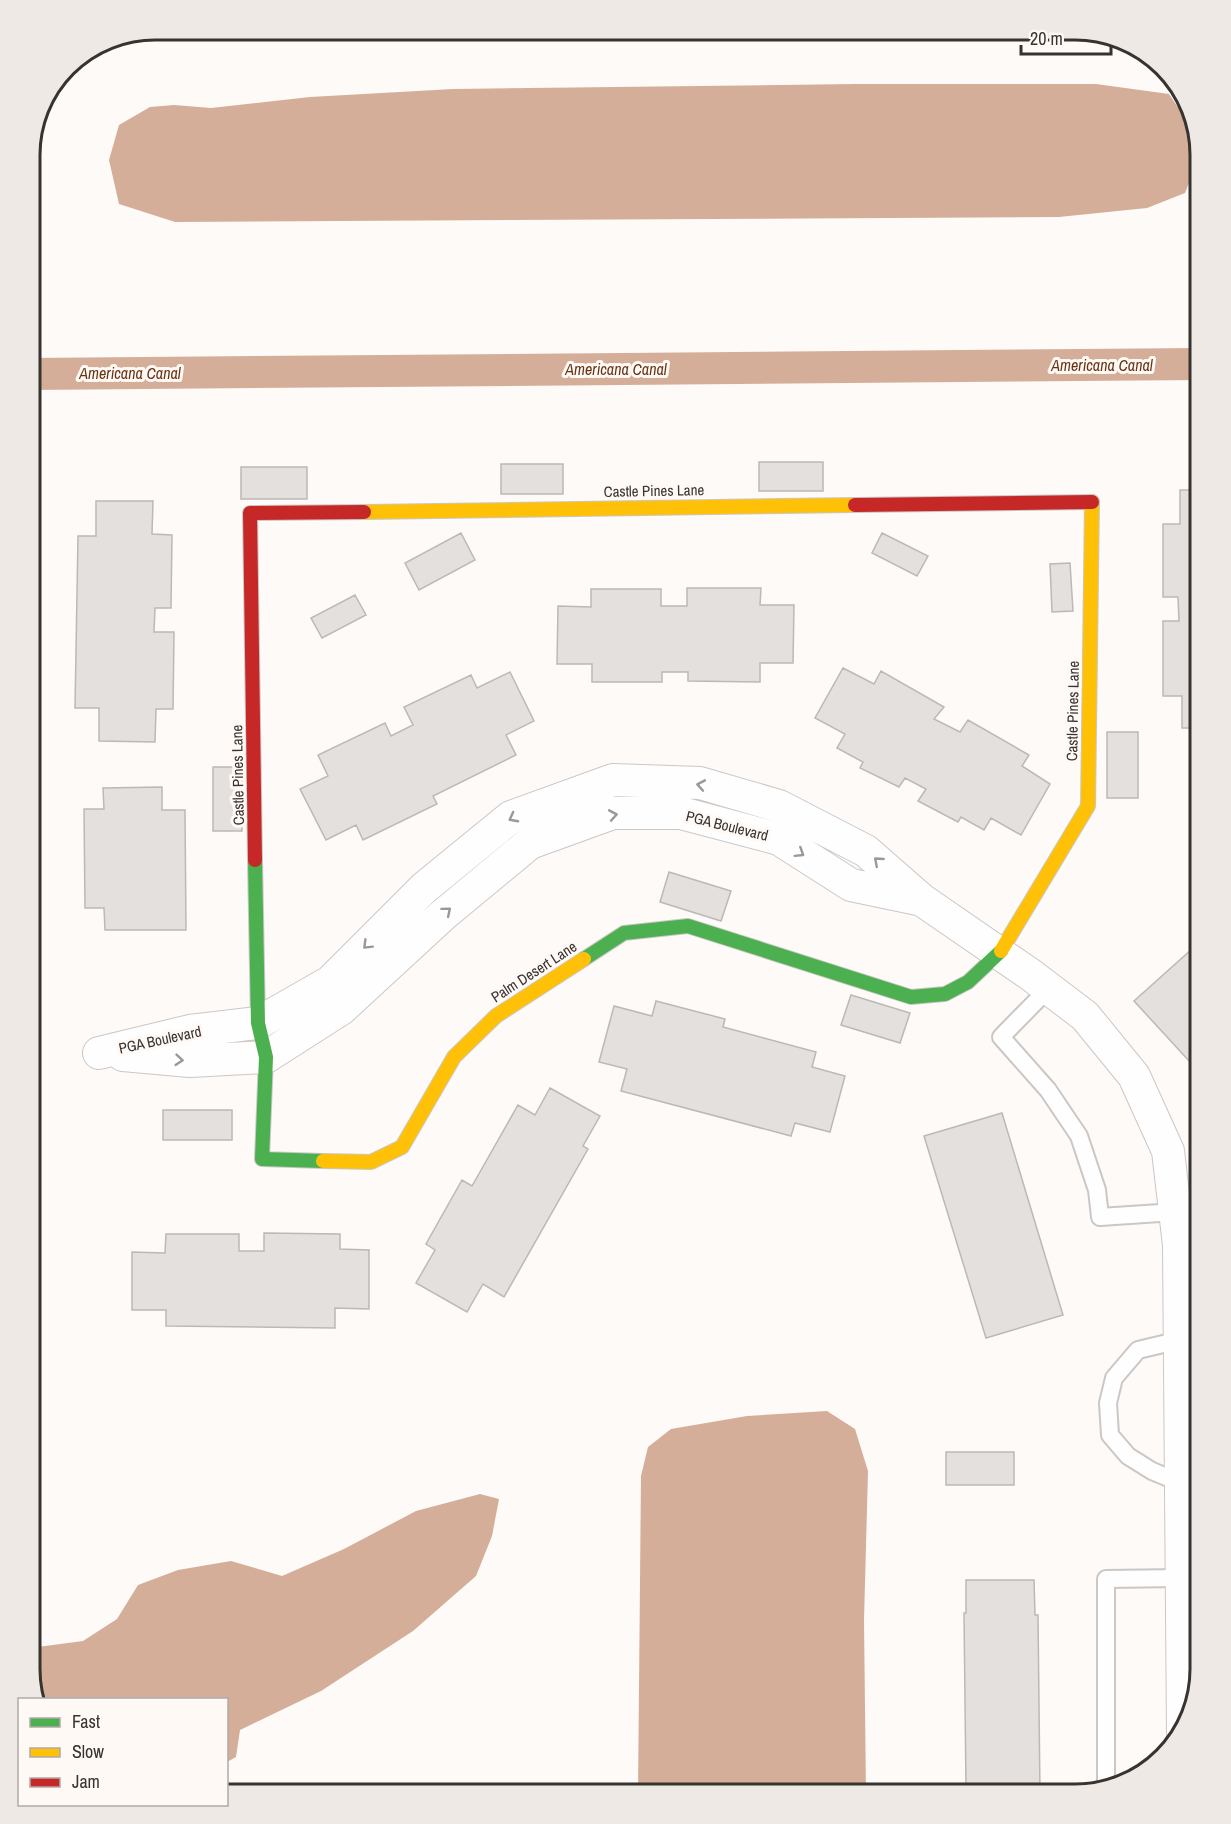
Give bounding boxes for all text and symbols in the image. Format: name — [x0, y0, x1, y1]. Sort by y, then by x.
scale bar — [1021, 18, 1111, 56]
text: 20 m — [1030, 26, 1063, 51]
water label: Americana Canal — [1050, 354, 1154, 376]
water label: Americana Canal — [564, 358, 668, 380]
water label: Americana Canal — [78, 362, 182, 384]
street label: Castle Pines Lane — [604, 479, 705, 502]
street label: Castle Pines Lane — [1061, 660, 1084, 761]
street label: Castle Pines Lane — [226, 724, 249, 825]
one-way arrow — [696, 779, 706, 791]
street label: PGA Boulevard — [684, 805, 770, 846]
one-way arrow — [608, 809, 618, 822]
one-way arrow — [509, 811, 519, 822]
one-way arrow — [794, 846, 805, 857]
one-way arrow — [874, 858, 885, 869]
one-way arrow — [440, 907, 451, 918]
street label: Palm Desert Lane — [487, 936, 581, 1007]
one-way arrow — [363, 938, 374, 949]
street label: PGA Boulevard — [117, 1020, 203, 1059]
one-way arrow — [174, 1053, 183, 1066]
legend — [18, 1698, 228, 1806]
text: Fast — [72, 1709, 100, 1734]
text: Slow — [72, 1739, 104, 1764]
text: Jam — [72, 1769, 100, 1794]

